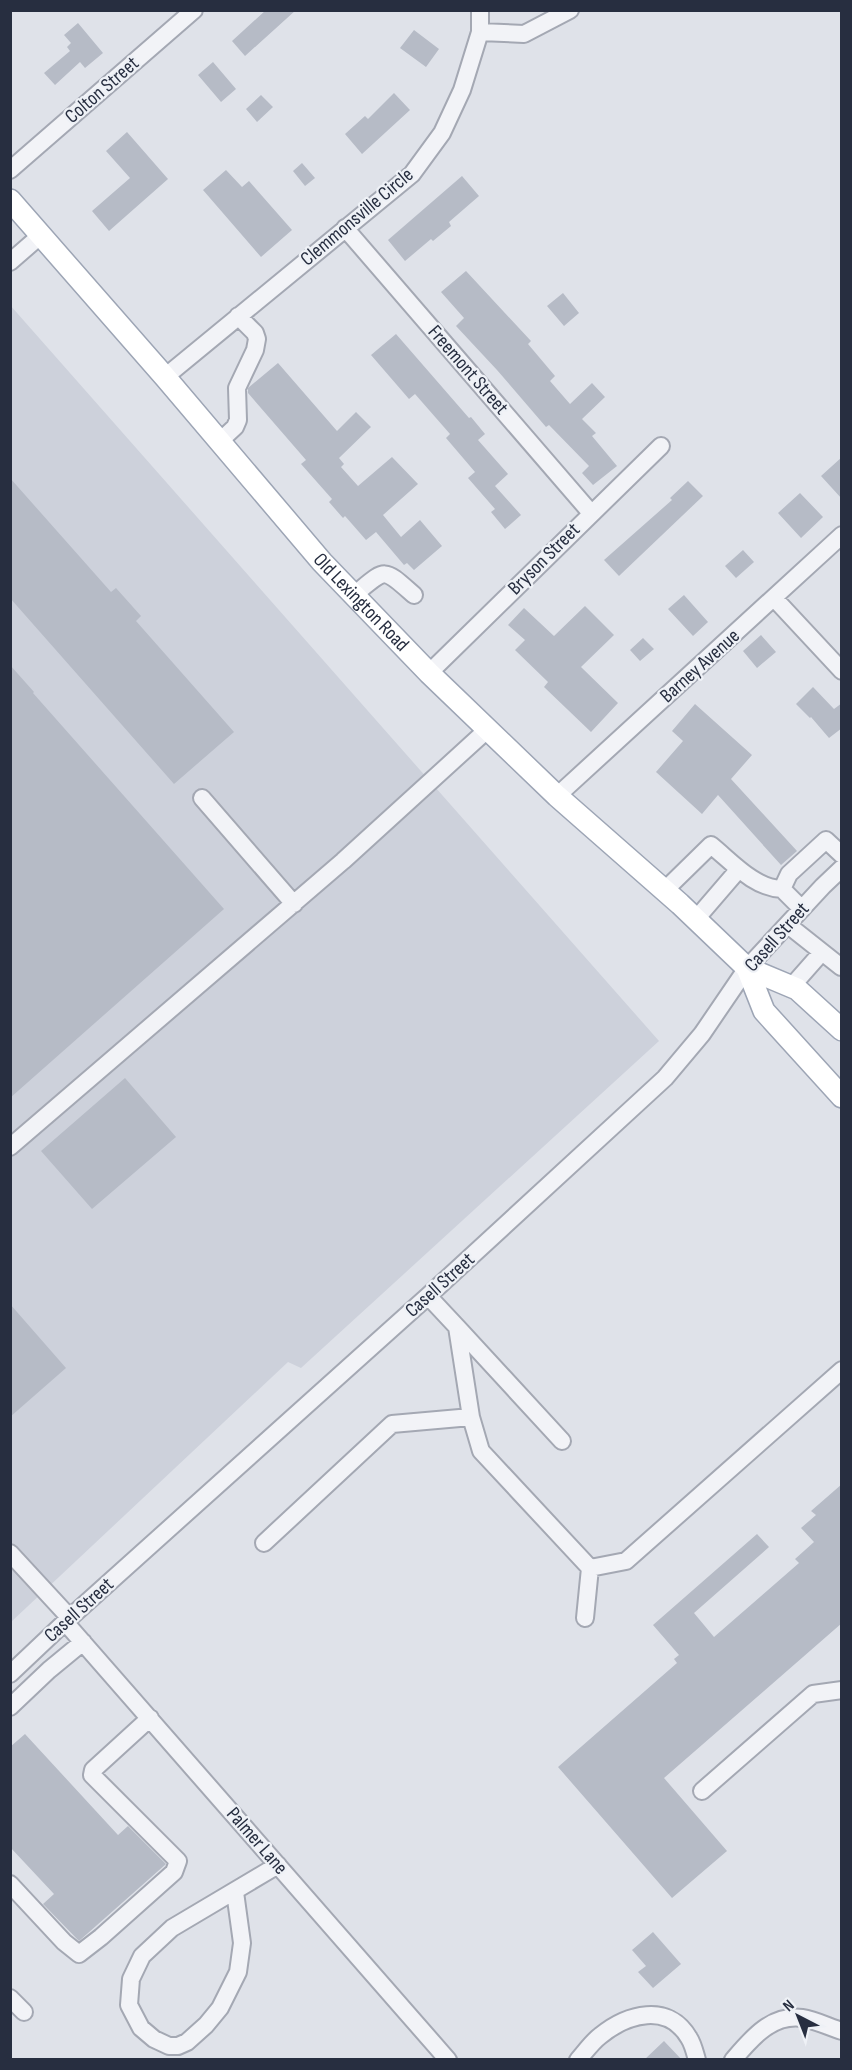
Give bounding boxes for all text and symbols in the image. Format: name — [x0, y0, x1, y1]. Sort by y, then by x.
street label: Colton Street — [60, 52, 144, 128]
street label: Clemmonsville Circle — [296, 163, 418, 271]
street label: Freemont Street — [423, 320, 513, 420]
street label: Bryson Street — [503, 518, 585, 600]
street label: Old Lexington Road — [308, 548, 414, 657]
street label: Barney Avenue — [655, 624, 745, 708]
street label: Casell Street — [740, 897, 814, 977]
street label: Casell Street — [400, 1248, 480, 1322]
street label: Casell Street — [39, 1573, 119, 1647]
street label: Palmer Lane — [221, 1803, 293, 1879]
north arrow — [768, 1986, 828, 2046]
text: N — [779, 1996, 798, 2016]

